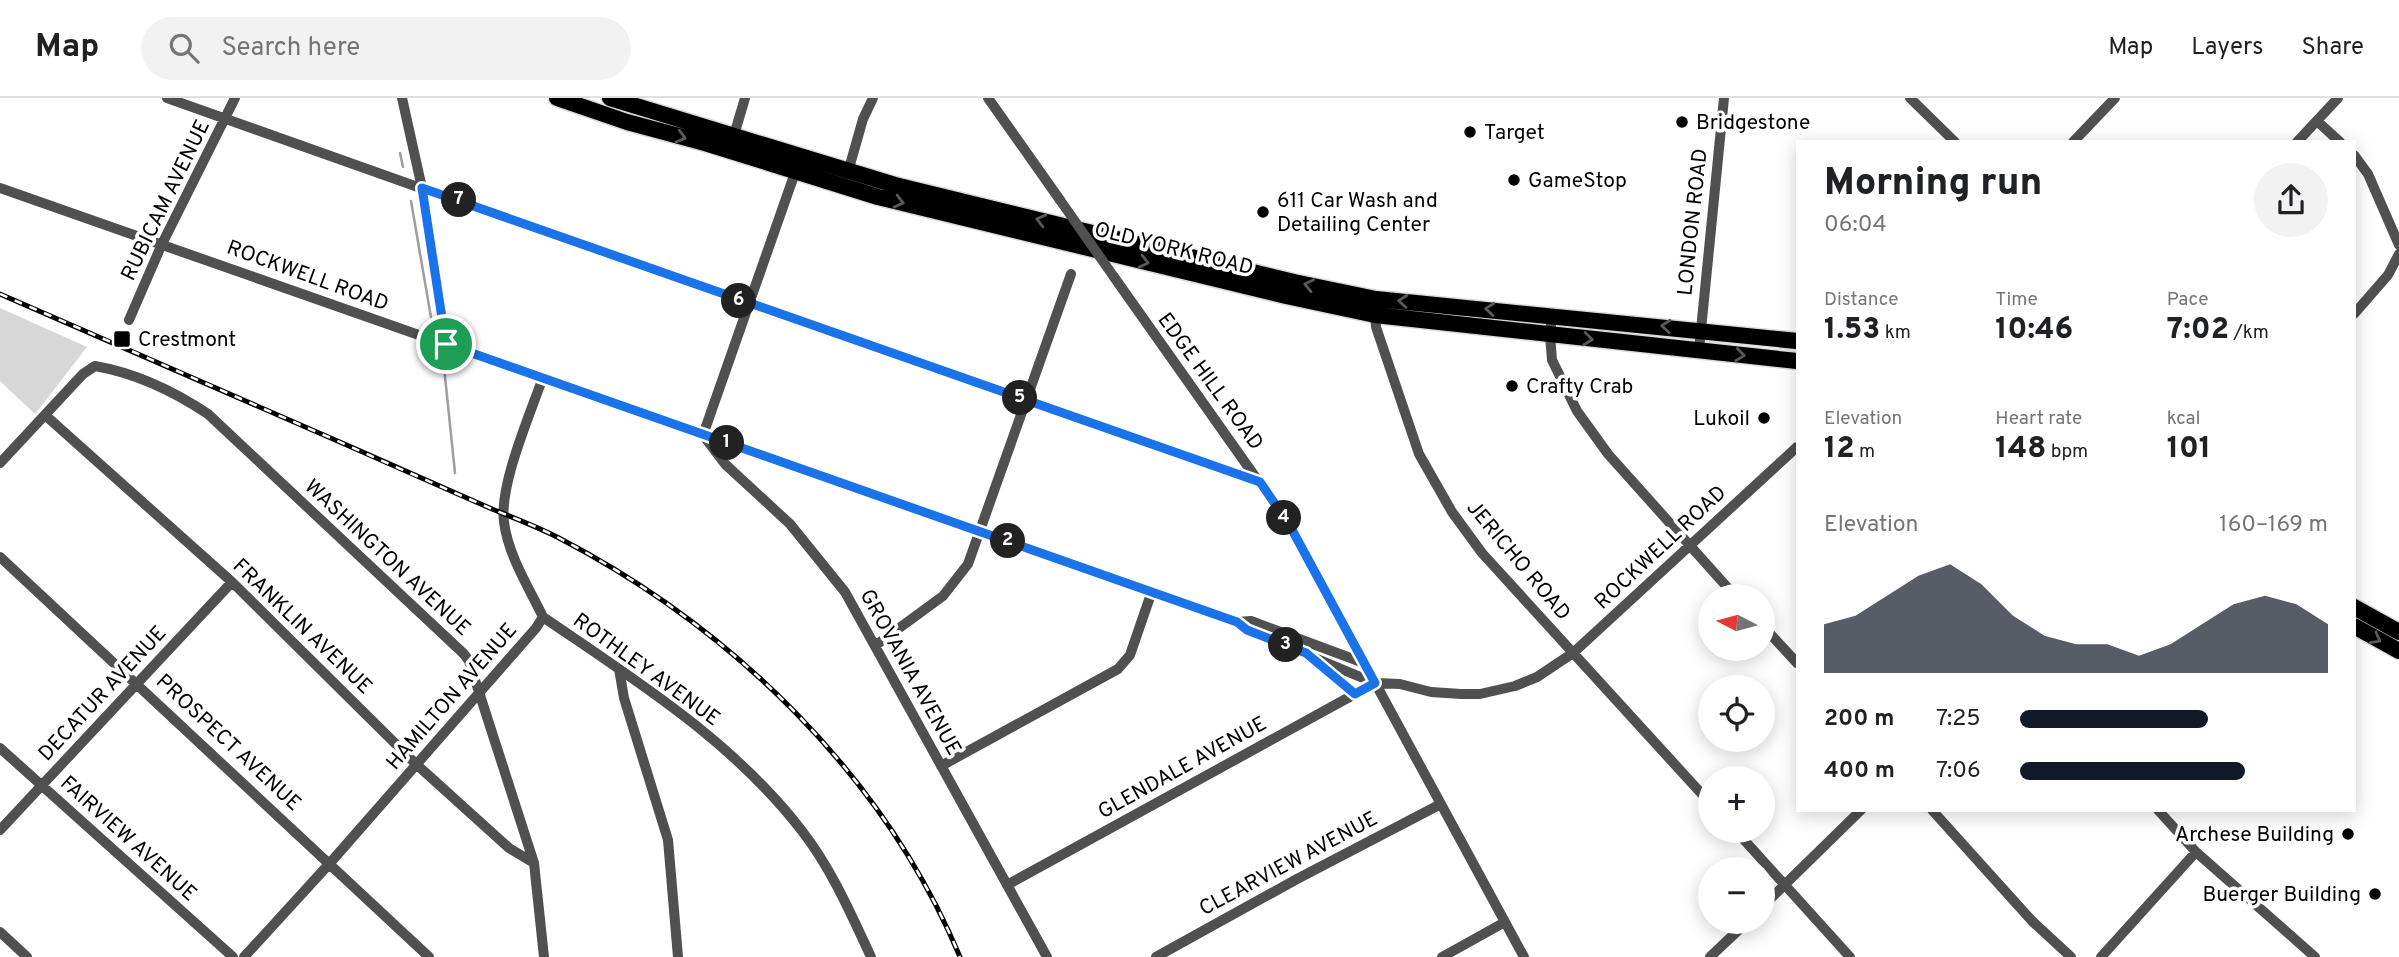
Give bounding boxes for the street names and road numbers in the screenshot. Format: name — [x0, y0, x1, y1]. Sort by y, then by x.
street label: RUBICAM AVENUE — [116, 116, 217, 286]
street label: LONDON ROAD — [1672, 147, 1715, 297]
street label: OLD YORK ROAD — [1091, 217, 1256, 282]
street label: ROCKWELL ROAD — [223, 235, 392, 318]
street label: EDGE HILL ROAD — [1151, 308, 1269, 456]
street label: WASHINGTON AVENUE — [298, 474, 476, 642]
street label: ROCKWELL ROAD — [1589, 480, 1733, 616]
street label: JERICHO ROAD — [1460, 495, 1576, 627]
street label: FRANKLIN AVENUE — [226, 553, 378, 701]
street label: GROVANIA AVENUE — [853, 585, 967, 761]
street label: ROTHLEY AVENUE — [567, 608, 725, 733]
street label: HAMILTON AVENUE — [381, 618, 523, 776]
street label: DECATUR AVENUE — [33, 620, 173, 768]
street label: PROSPECT AVENUE — [150, 669, 306, 817]
street label: GLENDALE AVENUE — [1094, 711, 1272, 826]
street label: FAIRVIEW AVENUE — [54, 770, 202, 908]
street label: CLEARVIEW AVENUE — [1195, 806, 1383, 923]

